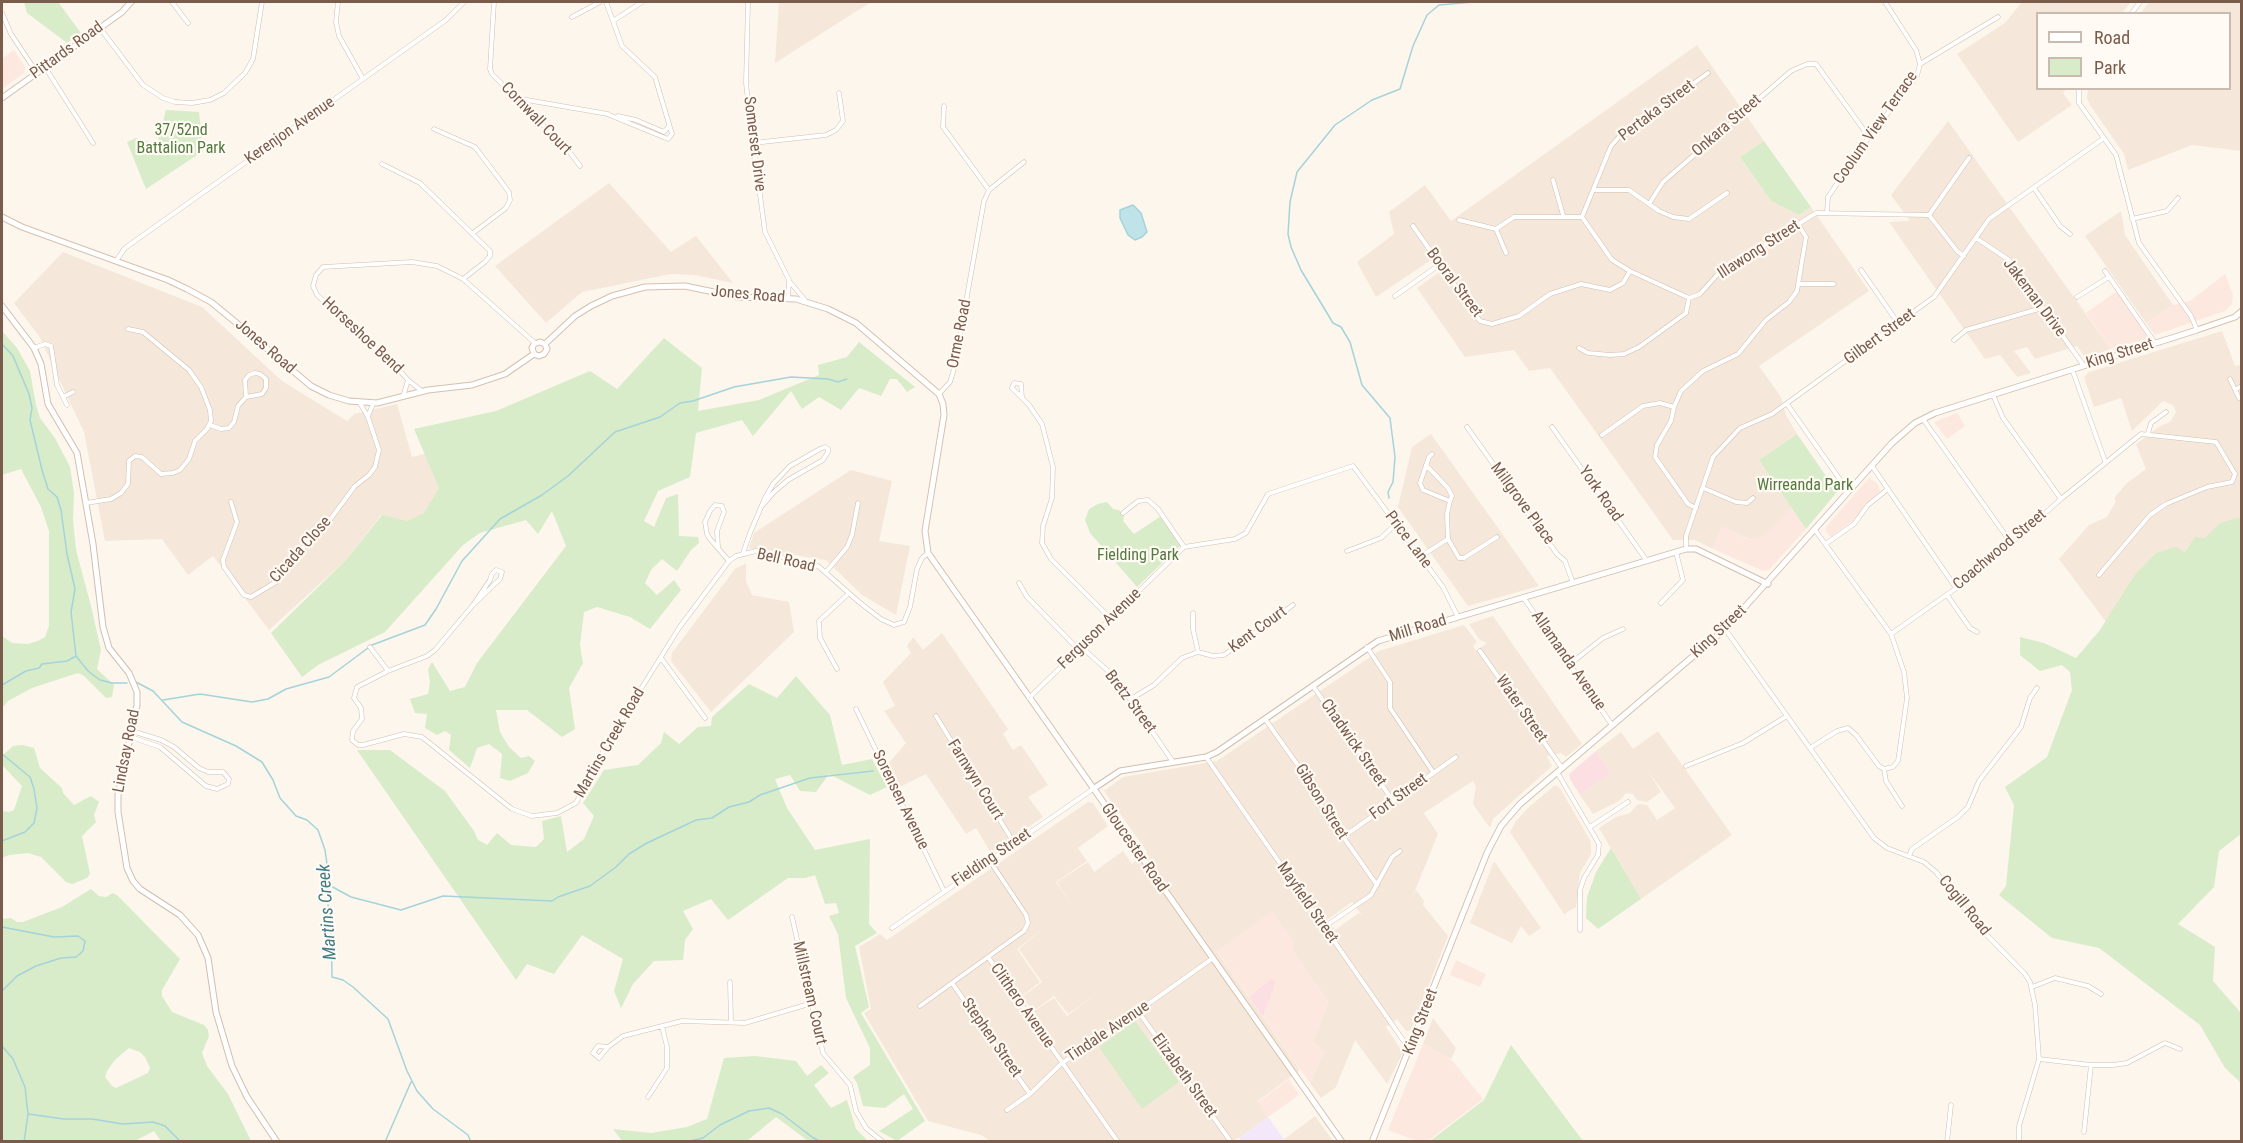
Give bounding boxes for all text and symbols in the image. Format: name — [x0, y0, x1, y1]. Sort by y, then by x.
legend — [2036, 12, 2231, 90]
street label: Pittards Road — [27, 18, 107, 84]
text: Road — [2094, 27, 2130, 48]
text: Park — [2094, 57, 2126, 78]
street label: Coolum View Terrace — [1830, 68, 1922, 188]
street label: Pertaka Street — [1615, 76, 1699, 146]
street label: Cornwall Court — [497, 79, 575, 159]
street label: Onkara Street — [1688, 91, 1766, 161]
street label: Kerenjon Avenue — [241, 93, 339, 169]
street label: Somerset Drive — [739, 95, 769, 193]
park label: 37/52nd Battalion Park — [137, 121, 225, 159]
street label: Illawong Street — [1714, 216, 1804, 284]
street label: Booral Street — [1422, 245, 1486, 321]
street label: Jakeman Drive — [1998, 255, 2070, 341]
street label: Jones Road — [710, 282, 786, 308]
street label: Horseshoe Bend — [318, 294, 406, 378]
street label: Orme Road — [944, 298, 976, 370]
street label: Gilbert Street — [1841, 305, 1919, 369]
street label: Jones Road — [231, 315, 299, 379]
street label: King Street — [2084, 335, 2156, 373]
street label: Millgrove Place — [1486, 459, 1558, 549]
street label: York Road — [1574, 462, 1626, 526]
park label: Wirreanda Park — [1757, 476, 1853, 496]
street label: Coachwood Street — [1950, 506, 2050, 594]
street label: Price Lane — [1380, 508, 1436, 572]
street label: Cicada Close — [266, 513, 336, 587]
street label: Bell Road — [755, 545, 817, 577]
park label: Fielding Park — [1097, 546, 1179, 566]
street label: Ferguson Avenue — [1054, 585, 1146, 673]
street label: King Street — [1687, 601, 1751, 663]
street label: Kent Court — [1225, 603, 1291, 657]
street label: Allamanda Avenue — [1527, 608, 1609, 714]
street label: Mill Road — [1387, 611, 1449, 647]
street label: Bretz Street — [1100, 667, 1160, 737]
street label: Water Street — [1491, 672, 1551, 746]
street label: Martins Creek Road — [571, 685, 649, 801]
street label: Chadwick Street — [1316, 696, 1390, 790]
street label: Lindsay Road — [110, 708, 144, 794]
street label: Farnwyn Court — [943, 736, 1007, 824]
street label: Sorensen Avenue — [868, 747, 932, 853]
street label: Gibson Street — [1290, 761, 1352, 843]
street label: Fort Street — [1366, 770, 1432, 824]
street label: Gloucester Road — [1096, 800, 1172, 896]
street label: Fielding Street — [949, 825, 1035, 891]
street label: Mayfield Street — [1272, 859, 1342, 947]
water label: Martins Creek — [314, 863, 342, 961]
street label: Cogill Road — [1934, 872, 1994, 940]
street label: Millstream Court — [788, 939, 830, 1047]
street label: Clithero Avenue — [986, 960, 1058, 1052]
street label: King Street — [1400, 986, 1442, 1058]
street label: Stephen Street — [957, 995, 1025, 1081]
street label: Tindale Avenue — [1063, 997, 1153, 1067]
street label: Elizabeth Street — [1147, 1030, 1221, 1122]

